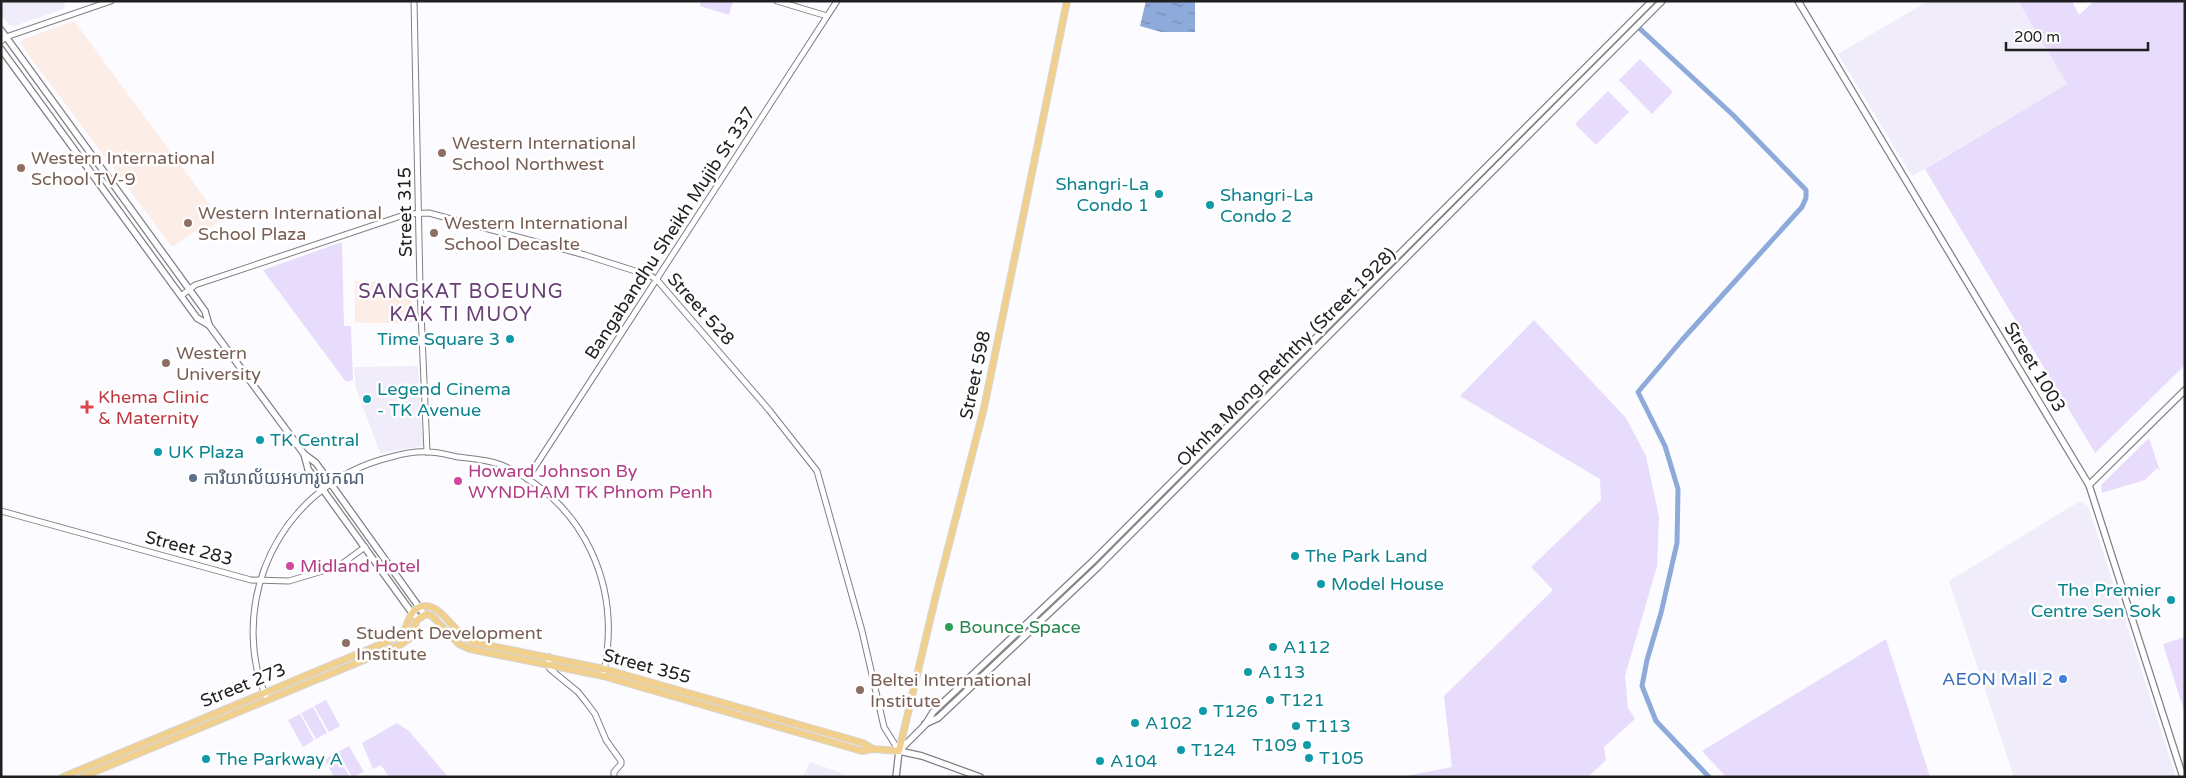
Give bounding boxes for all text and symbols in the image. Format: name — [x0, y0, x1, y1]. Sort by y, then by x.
scale bar — [2006, 20, 2148, 52]
text: 200 m — [2014, 28, 2060, 46]
street label: Bangabandhu Sheikh Mujib St 337 — [580, 103, 760, 363]
place label: Western International School Northwest — [452, 132, 636, 175]
place label: Western International School TV-9 — [31, 147, 215, 190]
marker: Western International School Northwest — [436, 147, 448, 159]
marker: Western International School TV-9 — [15, 162, 27, 174]
street label: Street 315 — [393, 167, 417, 257]
place label: Shangri-La Condo 1 — [1055, 173, 1149, 216]
place label: Shangri-La Condo 2 — [1220, 184, 1314, 227]
marker: Shangri-La Condo 1 — [1153, 188, 1165, 200]
marker: Shangri-La Condo 2 — [1204, 199, 1216, 211]
place label: Western International School Plaza — [198, 202, 382, 245]
place label: Western International School Decaslte — [444, 212, 628, 255]
marker: Western International School Plaza — [182, 217, 194, 229]
marker: Western International School Decaslte — [428, 227, 440, 239]
street label: Oknha Mong Reththy (Street 1928) — [1172, 243, 1400, 471]
street label: Street 528 — [663, 268, 739, 350]
district label: SANGKAT BOEUNG KAK TI MUOY — [358, 280, 564, 327]
street label: Street 1003 — [1999, 318, 2071, 416]
place label: Time Square 3 — [377, 328, 500, 350]
street label: Street 598 — [955, 329, 995, 421]
marker: Time Square 3 — [504, 333, 516, 345]
place label: Western University — [176, 342, 261, 385]
marker: Western University — [160, 357, 172, 369]
place label: Legend Cinema - TK Avenue — [377, 378, 511, 421]
place label: Khema Clinic & Maternity — [98, 386, 209, 429]
marker: Legend Cinema - TK Avenue — [361, 393, 373, 405]
marker: Khema Clinic & Maternity — [80, 400, 94, 414]
place label: TK Central — [270, 429, 359, 451]
marker: TK Central — [254, 434, 266, 446]
place label: UK Plaza — [168, 441, 244, 463]
marker: UK Plaza — [152, 446, 164, 458]
place label: Howard Johnson By WYNDHAM TK Phnom Penh — [468, 460, 713, 503]
place label: ការិយាល័យអហារូបកណ — [203, 467, 365, 489]
marker: ការិយាល័យអហារូបកណ — [187, 472, 199, 484]
marker: Howard Johnson By WYNDHAM TK Phnom Penh — [452, 475, 464, 487]
street label: Street 283 — [143, 526, 235, 570]
place label: The Park Land — [1305, 545, 1428, 567]
marker: The Park Land — [1289, 550, 1301, 562]
place label: Midland Hotel — [300, 555, 420, 577]
marker: Midland Hotel — [284, 560, 296, 572]
place label: Model House — [1331, 573, 1444, 595]
marker: Model House — [1315, 578, 1327, 590]
place label: The Premier Centre Sen Sok — [2031, 579, 2161, 622]
marker: The Premier Centre Sen Sok — [2165, 594, 2177, 606]
place label: Bounce Space — [959, 616, 1081, 638]
marker: Bounce Space — [943, 621, 955, 633]
place label: Student Development Institute — [356, 622, 542, 665]
place label: A112 — [1283, 636, 1330, 658]
marker: Student Development Institute — [340, 637, 352, 649]
marker: A112 — [1267, 641, 1279, 653]
street label: Street 355 — [601, 644, 693, 688]
street label: Street 273 — [197, 658, 289, 712]
place label: A113 — [1258, 661, 1305, 683]
marker: A113 — [1242, 666, 1254, 678]
place label: AEON Mall 2 — [1942, 668, 2053, 690]
place label: Beltei International Institute — [870, 669, 1031, 712]
marker: AEON Mall 2 — [2057, 673, 2069, 685]
marker: Beltei International Institute — [854, 684, 866, 696]
place label: T121 — [1280, 689, 1325, 711]
marker: T121 — [1264, 694, 1276, 706]
place label: T126 — [1213, 700, 1258, 722]
marker: T126 — [1197, 705, 1209, 717]
place label: A102 — [1145, 712, 1192, 734]
place label: T113 — [1306, 715, 1351, 737]
marker: A102 — [1129, 717, 1141, 729]
marker: T113 — [1290, 720, 1302, 732]
place label: T109 — [1252, 734, 1297, 756]
place label: T124 — [1191, 739, 1236, 761]
marker: T109 — [1301, 739, 1313, 751]
marker: T124 — [1175, 744, 1187, 756]
place label: T105 — [1319, 747, 1364, 769]
place label: The Parkway A — [216, 748, 343, 770]
place label: A104 — [1110, 750, 1157, 772]
marker: T105 — [1303, 752, 1315, 764]
marker: The Parkway A — [200, 753, 212, 765]
marker: A104 — [1094, 755, 1106, 767]

